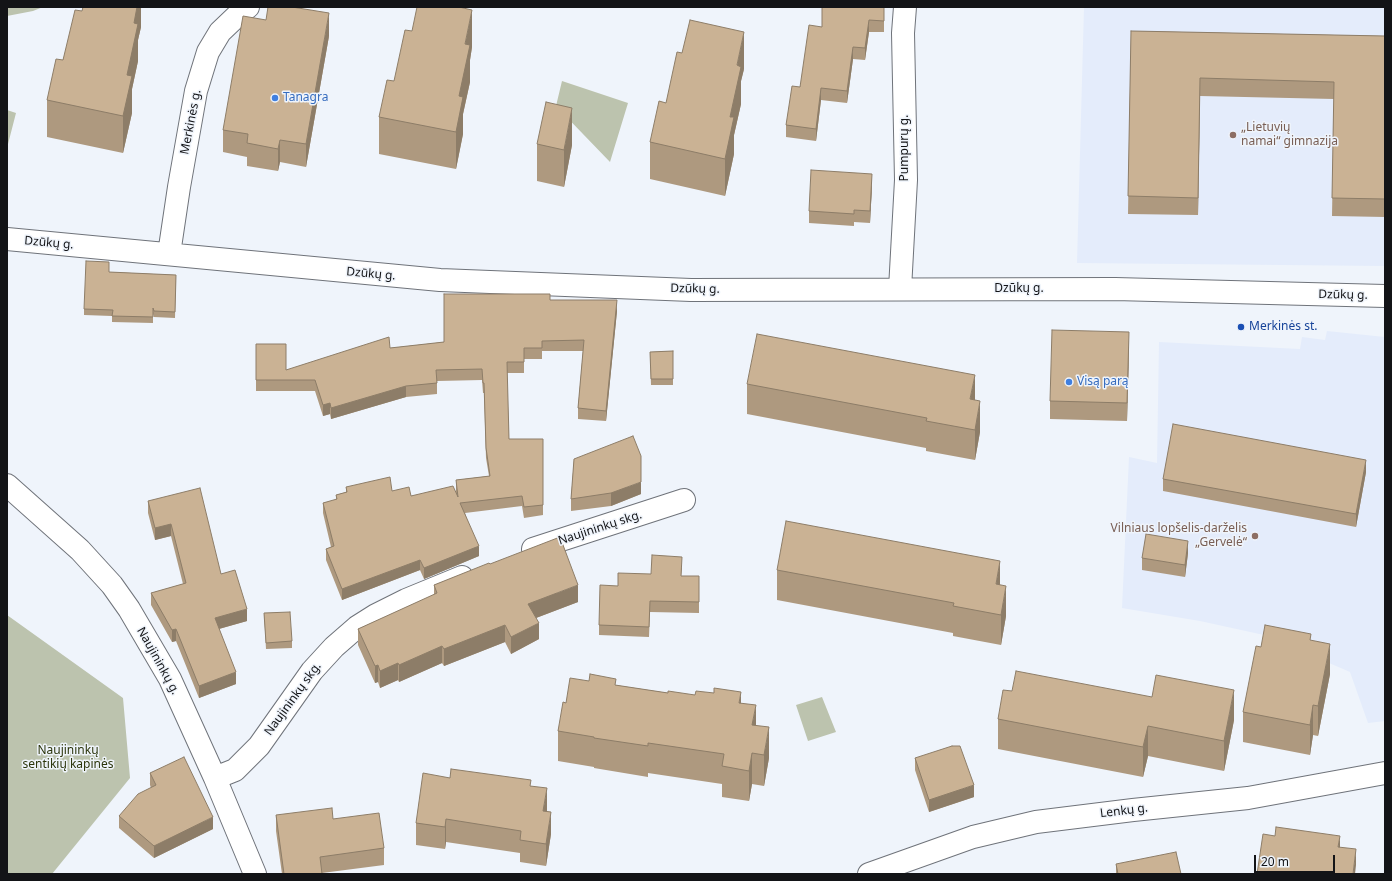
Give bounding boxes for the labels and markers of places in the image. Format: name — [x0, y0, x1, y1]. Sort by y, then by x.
place label: Tanagra — [283, 91, 328, 105]
marker: Tanagra — [270, 93, 280, 103]
place label: „Lietuvių namai“ gimnazija — [1241, 121, 1338, 149]
marker: „Lietuvių namai“ gimnazija — [1228, 130, 1238, 140]
place label: Merkinės st. — [1249, 320, 1317, 334]
marker: Merkinės st. — [1236, 322, 1246, 332]
place label: Visą parą — [1077, 375, 1128, 389]
marker: Visą parą — [1064, 377, 1074, 387]
place label: Vilniaus lopšelis-darželis „Gervelė“ — [1111, 522, 1247, 550]
marker: Vilniaus lopšelis-darželis „Gervelė“ — [1250, 531, 1260, 541]

